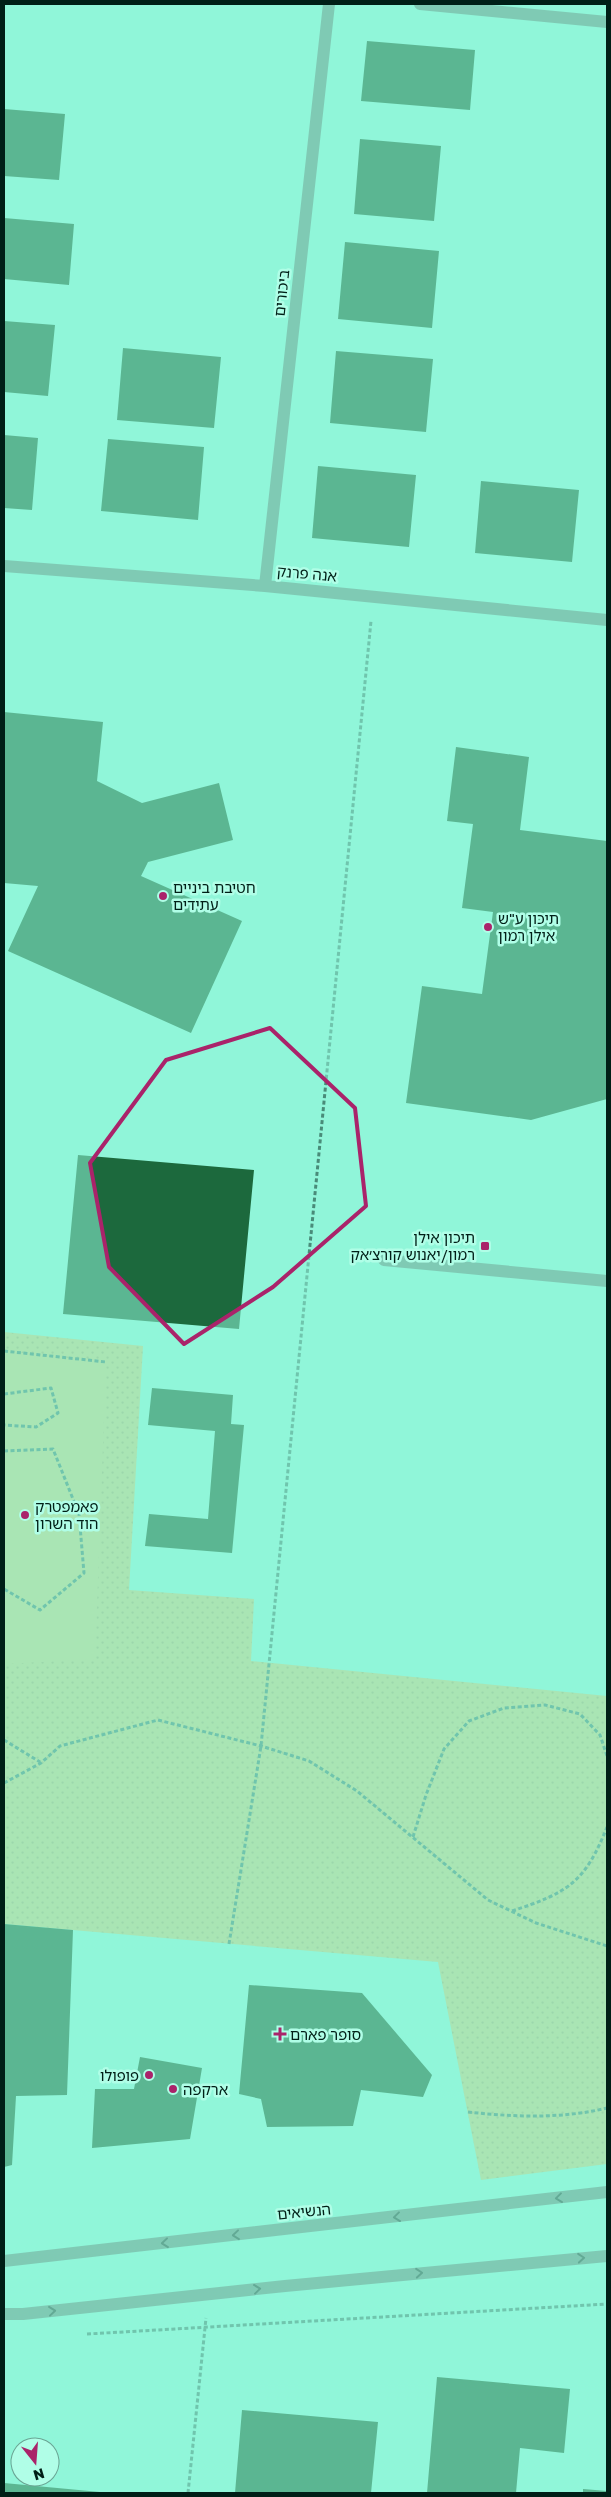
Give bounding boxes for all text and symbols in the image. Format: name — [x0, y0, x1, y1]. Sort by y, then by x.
street label: ביכורים — [270, 268, 292, 317]
street label: אנה פרנק — [276, 561, 338, 585]
place label: חטיבת ביניים עתידים — [173, 878, 256, 913]
marker: חטיבת ביניים עתידים — [157, 890, 169, 902]
place label: תיכון ע"ש אילן רמון — [498, 909, 559, 944]
marker: תיכון ע"ש אילן רמון — [482, 921, 494, 933]
place label: תיכון אילן רמון/יאנוש קורצ׳אק — [350, 1228, 475, 1263]
marker: תיכון אילן רמון/יאנוש קורצ׳אק — [479, 1240, 491, 1252]
place label: פאמפטרק הוד השרון — [35, 1497, 99, 1532]
marker: פאמפטרק הוד השרון — [19, 1509, 31, 1521]
place label: סופר פארם — [290, 2025, 361, 2043]
marker: סופר פארם — [274, 2028, 286, 2040]
place label: פופולו — [100, 2066, 139, 2084]
marker: פופולו — [143, 2069, 155, 2081]
place label: ארקפה — [183, 2080, 228, 2098]
marker: ארקפה — [167, 2083, 179, 2095]
one-way arrow — [555, 2192, 563, 2203]
street label: הנשיאים — [276, 2199, 332, 2223]
one-way arrow — [393, 2211, 401, 2222]
one-way arrow — [232, 2229, 240, 2240]
one-way arrow — [160, 2237, 168, 2248]
one-way arrow — [577, 2253, 585, 2264]
one-way arrow — [415, 2268, 423, 2279]
one-way arrow — [254, 2284, 262, 2295]
one-way arrow — [49, 2306, 57, 2317]
north arrow — [10, 2437, 60, 2487]
text: N — [31, 2465, 47, 2485]

